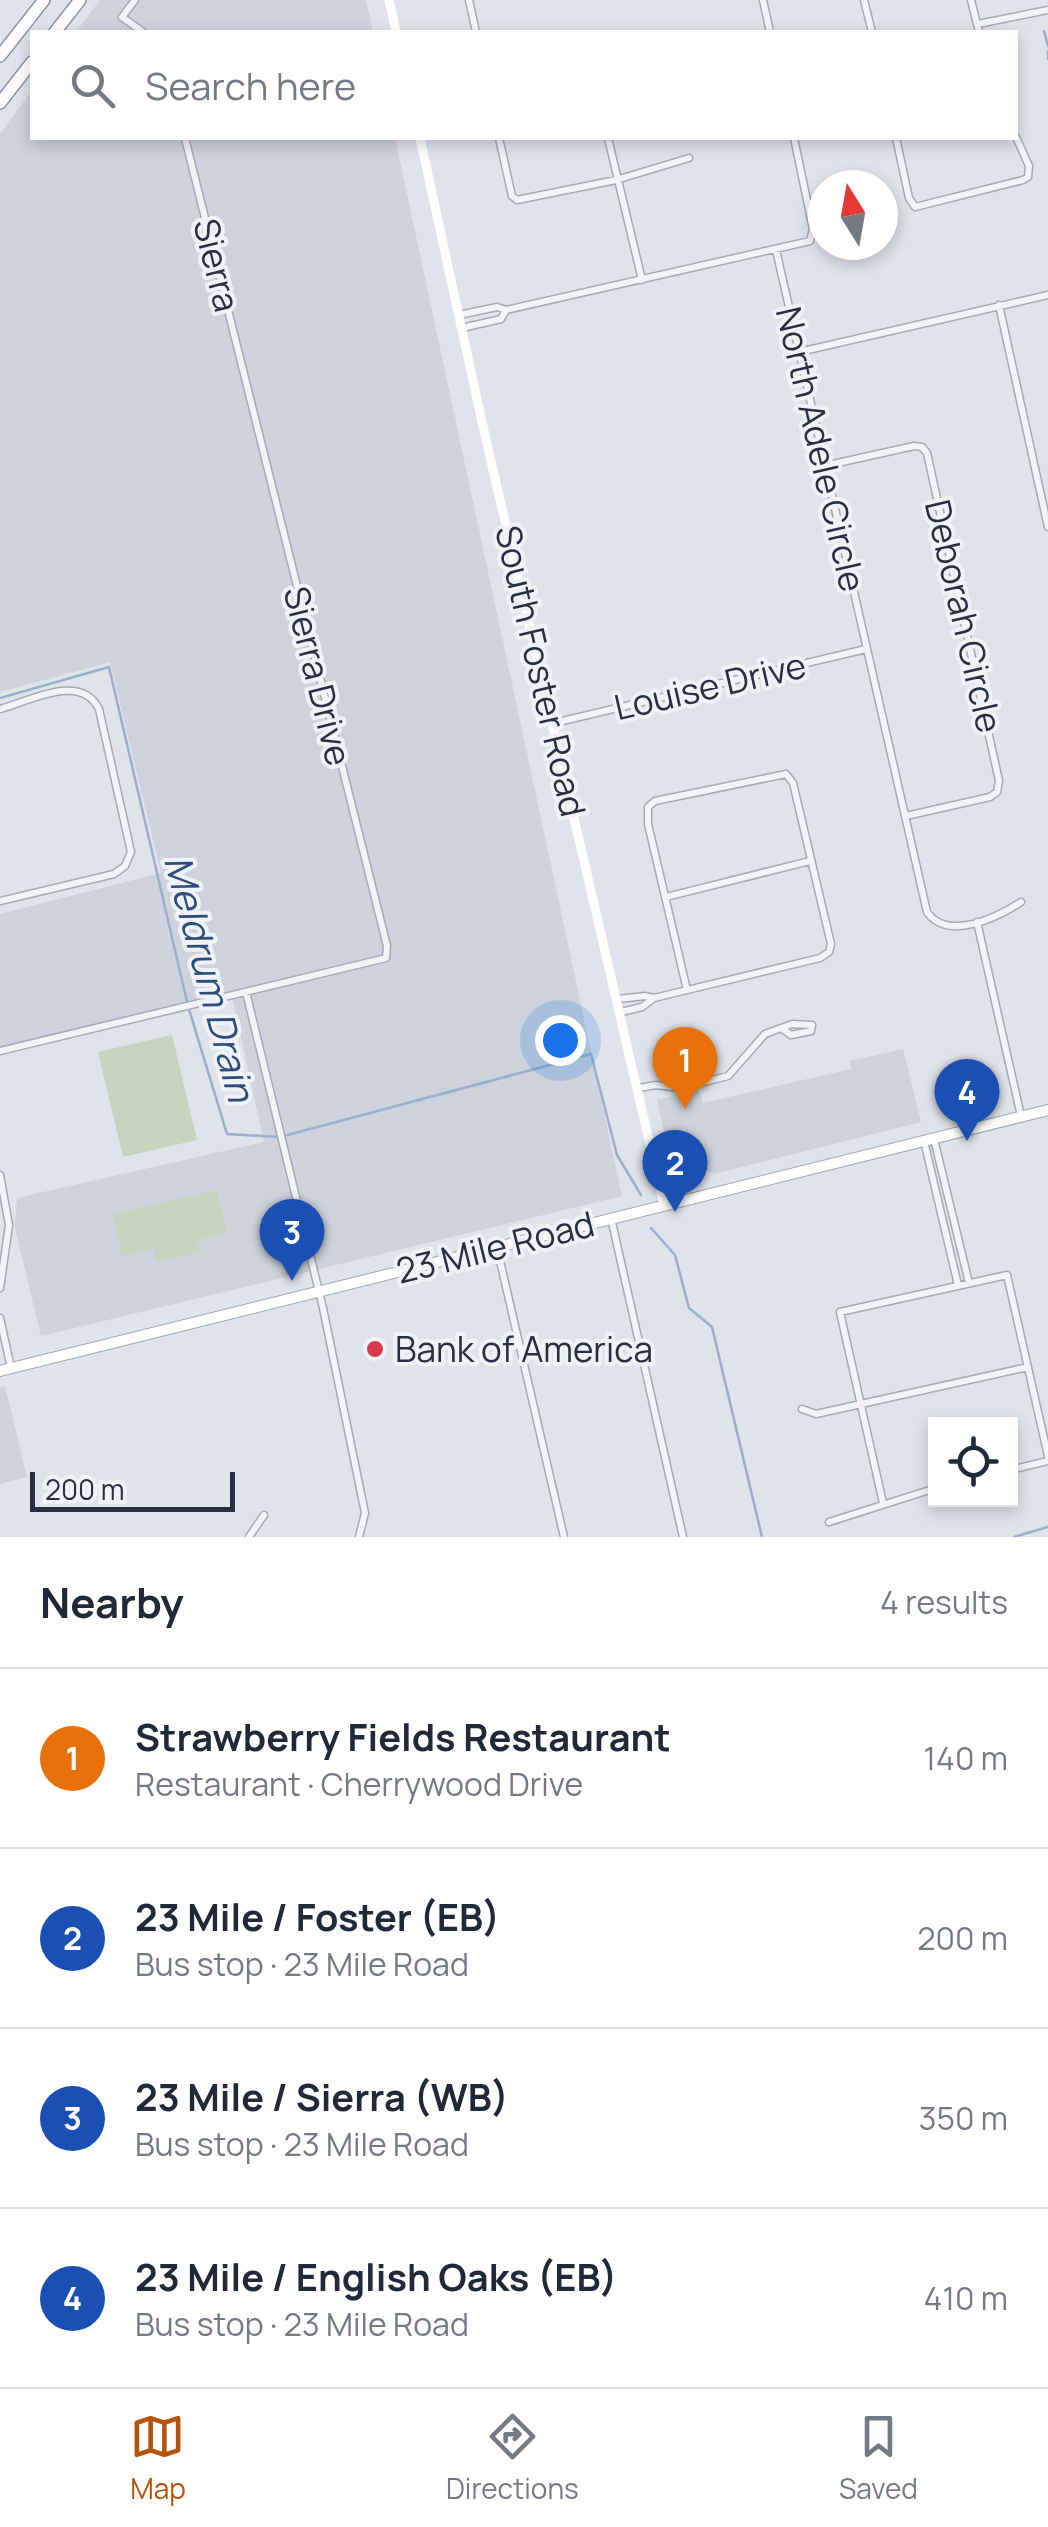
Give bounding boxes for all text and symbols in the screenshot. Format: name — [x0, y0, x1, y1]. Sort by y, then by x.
search box — [30, 30, 1018, 140]
icon: search — [65, 58, 120, 113]
text: Search here — [145, 59, 356, 111]
north arrow — [808, 170, 898, 260]
street label: Sierra — [182, 213, 252, 317]
street label: North Adele Circle — [765, 302, 877, 596]
street label: Deborah Circle — [914, 495, 1014, 737]
street label: South Foster Road — [484, 521, 598, 821]
street label: Sierra Drive — [273, 581, 363, 771]
street label: Louise Drive — [610, 641, 810, 731]
water label: Meldrum Drain — [153, 849, 269, 1108]
your location — [535, 1015, 586, 1066]
pin: 1 — [652, 1026, 718, 1109]
pin: 4 — [934, 1058, 1000, 1141]
pin: 2 — [642, 1130, 708, 1212]
pin: 3 — [260, 1198, 324, 1281]
street label: 23 Mile Road — [391, 1199, 599, 1295]
place label: Bank of America — [395, 1325, 653, 1373]
marker: Bank of America — [364, 1338, 386, 1360]
map controls — [928, 1417, 1018, 1507]
button: locate — [928, 1417, 1018, 1507]
scale bar — [30, 1467, 235, 1512]
text: 200 m — [45, 1470, 124, 1508]
text: Nearby — [40, 1573, 184, 1631]
text: 4 results — [880, 1580, 1008, 1624]
text: Strawberry Fields Restaurant — [135, 1710, 671, 1762]
text: 1 — [65, 1736, 80, 1780]
text: 140 m — [924, 1736, 1008, 1780]
text: Restaurant · Cherrywood Drive — [135, 1762, 583, 1806]
text: 23 Mile / Foster (EB) — [135, 1890, 500, 1942]
text: 2 — [63, 1916, 82, 1960]
text: 200 m — [917, 1916, 1008, 1960]
text: Bus stop · 23 Mile Road — [135, 1942, 469, 1986]
text: 23 Mile / Sierra (WB) — [135, 2070, 509, 2122]
text: 3 — [63, 2096, 82, 2140]
text: 350 m — [919, 2096, 1008, 2140]
text: Bus stop · 23 Mile Road — [135, 2122, 469, 2166]
text: 23 Mile / English Oaks (EB) — [135, 2250, 618, 2302]
text: 4 — [63, 2276, 82, 2320]
text: 410 m — [924, 2276, 1008, 2320]
text: Bus stop · 23 Mile Road — [135, 2302, 469, 2346]
tab: Map — [130, 2409, 186, 2507]
tab: Directions — [446, 2409, 579, 2507]
tab: Saved — [839, 2409, 918, 2507]

